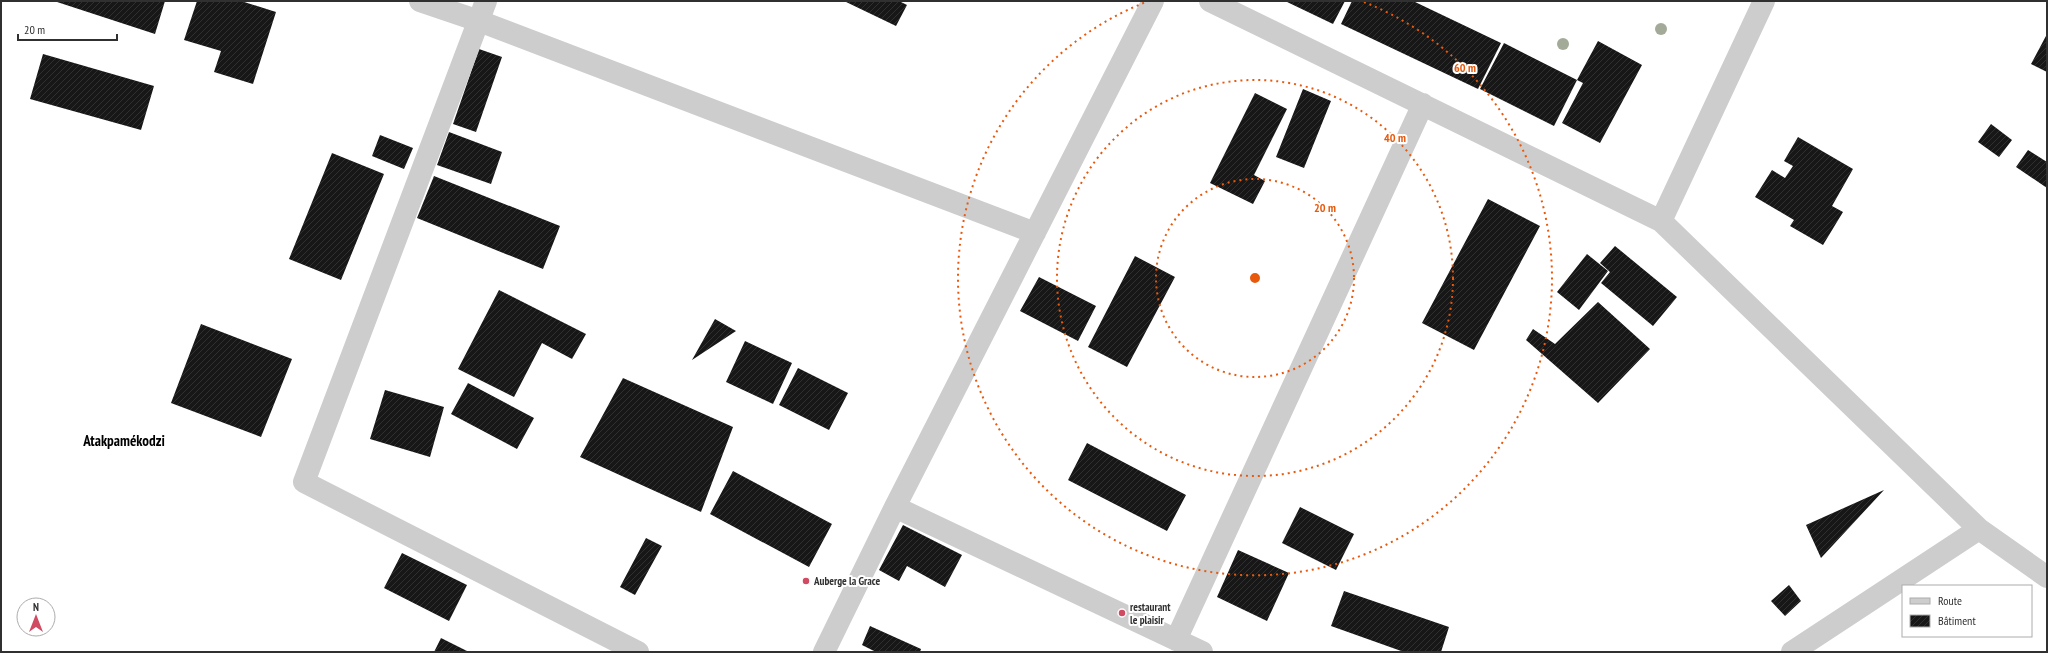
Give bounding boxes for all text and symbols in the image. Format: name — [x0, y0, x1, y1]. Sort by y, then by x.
scale bar — [18, 16, 117, 42]
text: 20 m — [24, 22, 45, 37]
text: 60 m — [1454, 60, 1476, 75]
text: 40 m — [1384, 130, 1406, 145]
text: 20 m — [1314, 200, 1336, 215]
centre of rings — [1248, 271, 1262, 285]
district label: Atakpamékodzi — [82, 431, 165, 450]
place label: Auberge la Grace — [813, 574, 880, 588]
marker: Auberge la Grace — [801, 576, 811, 586]
legend — [1902, 585, 2032, 637]
text: Route — [1938, 593, 1962, 608]
north arrow — [16, 597, 56, 637]
text: N — [33, 600, 39, 614]
place label: restaurant le plaisir — [1130, 600, 1171, 627]
marker: restaurant le plaisir — [1117, 608, 1127, 618]
text: Bâtiment — [1938, 613, 1976, 628]

